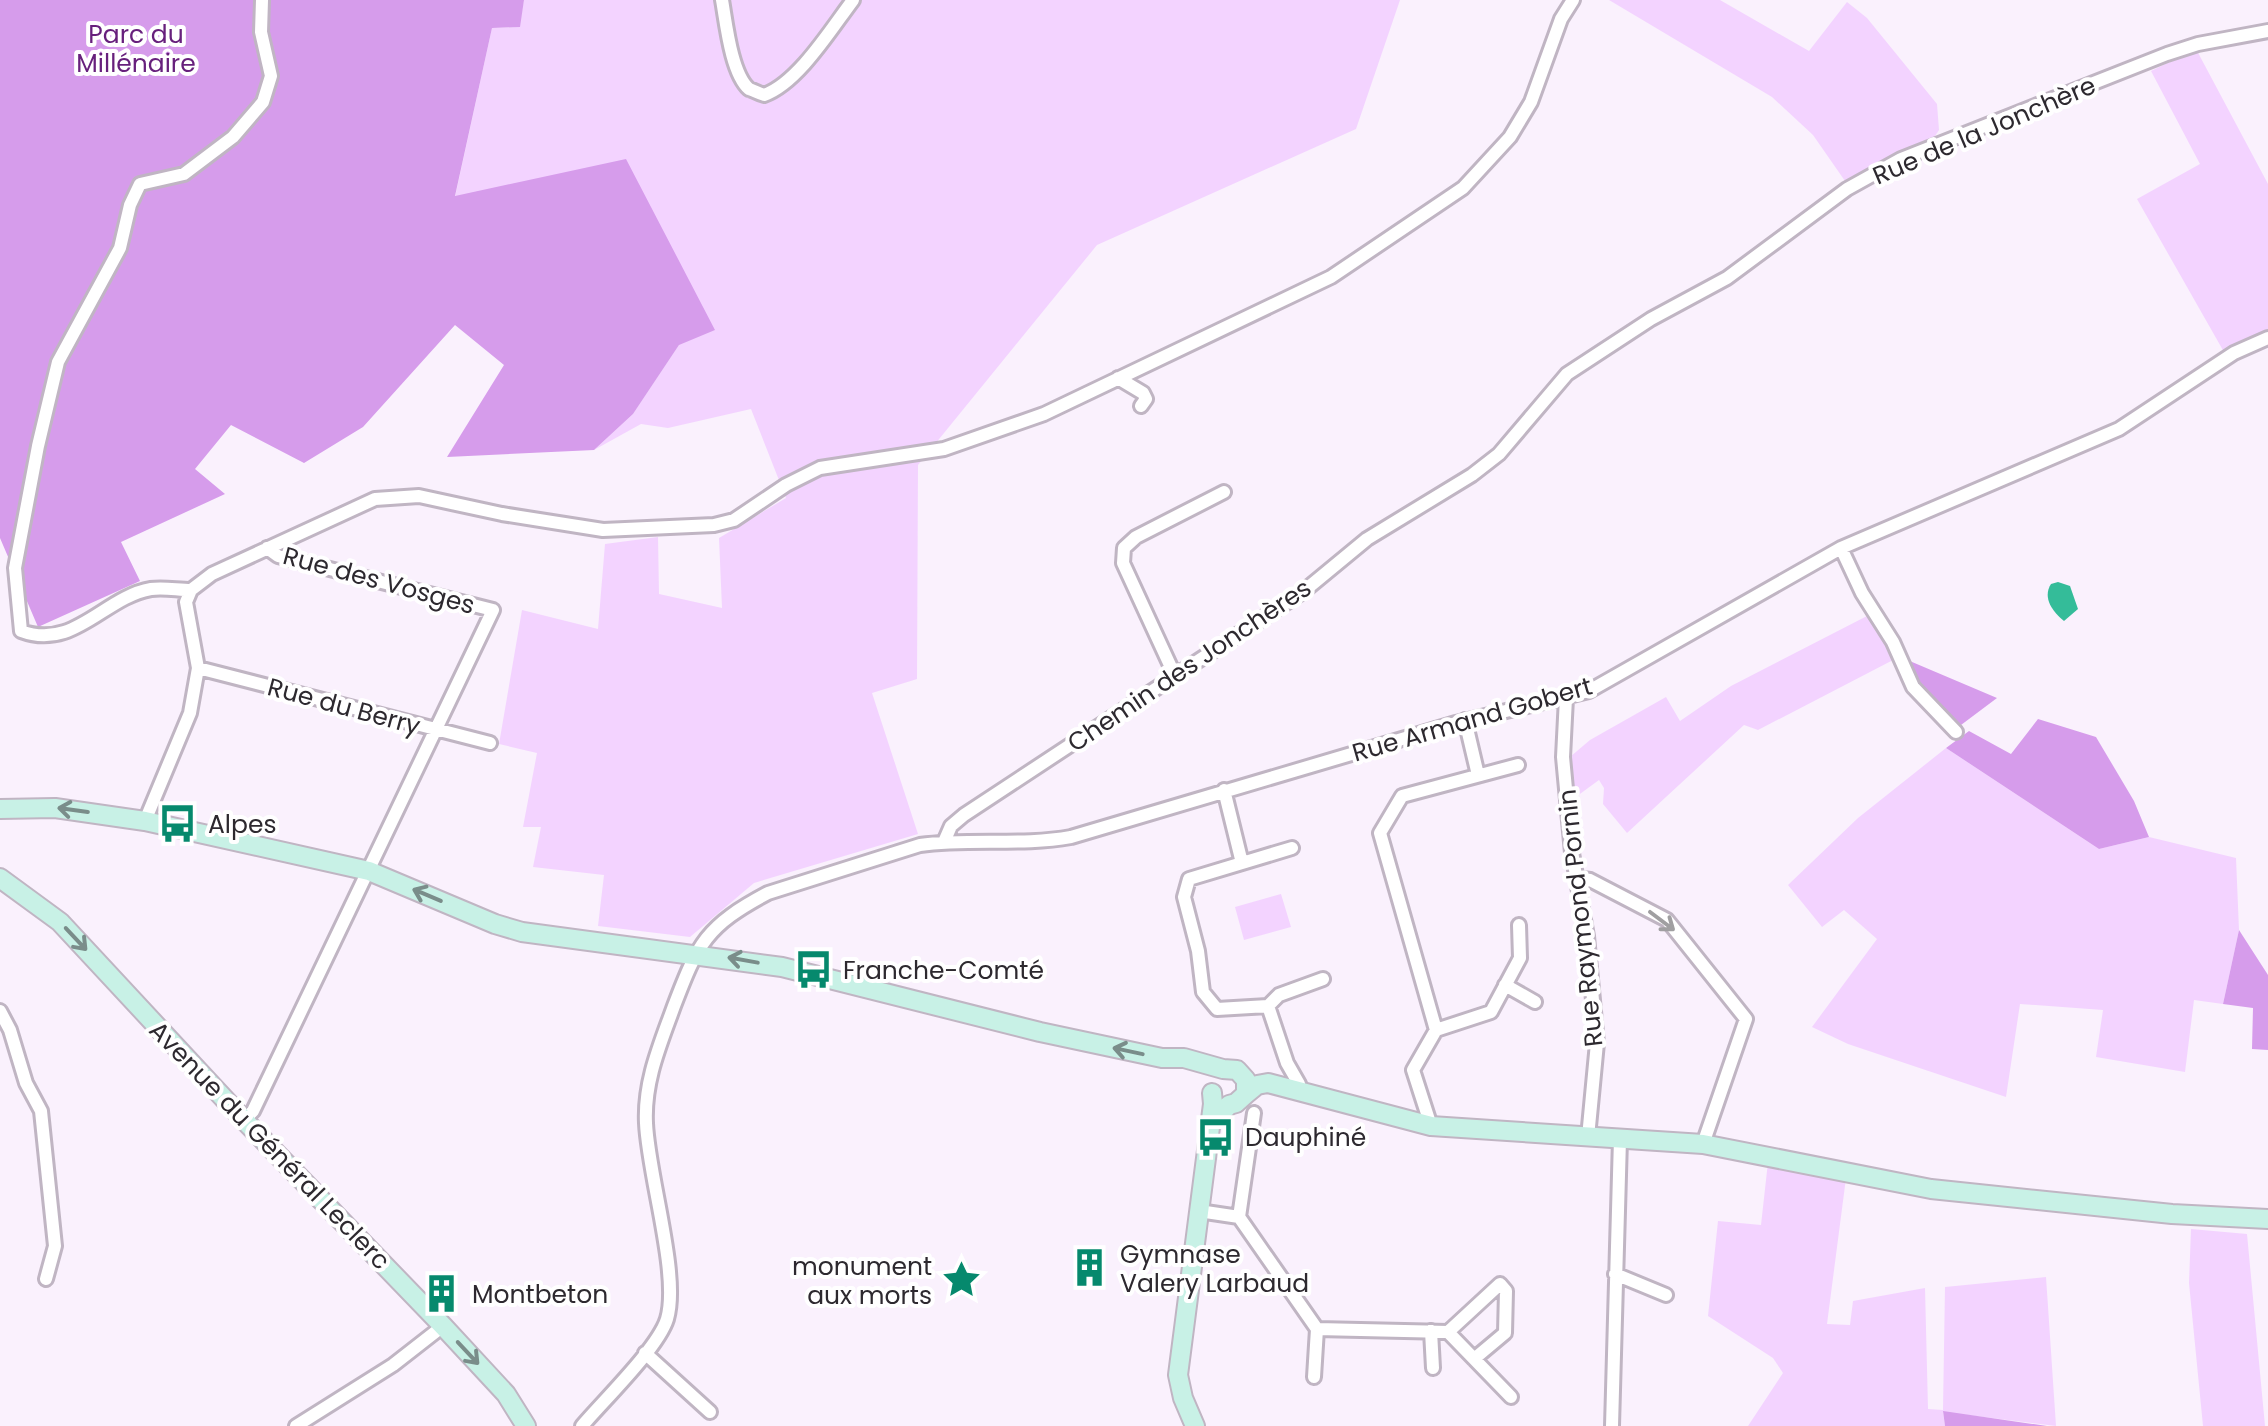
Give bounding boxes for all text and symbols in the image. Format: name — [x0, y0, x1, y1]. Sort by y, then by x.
park label: Parc du Millénaire — [76, 17, 196, 81]
street label: Rue de la Jonchère — [1867, 68, 2101, 193]
street label: Rue des Vosges — [279, 538, 478, 623]
street label: Chemin des Jonchères — [1060, 571, 1318, 760]
street label: Rue Armand Gobert — [1348, 668, 1596, 770]
street label: Rue du Berry — [264, 669, 424, 744]
street label: Rue Raymond Pornin — [1550, 787, 1611, 1048]
one-way arrow — [57, 801, 89, 819]
bus stop icon: Alpes — [157, 803, 199, 845]
place label: Alpes — [208, 807, 276, 842]
one-way arrow — [412, 885, 443, 903]
one-way arrow — [1649, 910, 1675, 932]
one-way arrow — [64, 926, 87, 951]
bus stop icon: Franche-Comté — [792, 949, 834, 991]
one-way arrow — [727, 951, 760, 969]
place label: Franche-Comté — [843, 953, 1044, 988]
street label: Avenue du Général Leclerc — [141, 1013, 398, 1277]
one-way arrow — [1112, 1041, 1144, 1059]
bus stop icon: Dauphiné — [1194, 1116, 1236, 1158]
place label: Dauphiné — [1245, 1120, 1366, 1155]
place label: Gymnase Valery Larbaud — [1120, 1237, 1309, 1301]
building icon: Gymnase Valery Larbaud — [1069, 1247, 1111, 1289]
place label: monument aux morts — [792, 1249, 932, 1313]
place icon: monument aux morts — [941, 1259, 983, 1301]
building icon: Montbeton — [421, 1273, 463, 1315]
place label: Montbeton — [472, 1277, 608, 1312]
one-way arrow — [456, 1340, 479, 1365]

